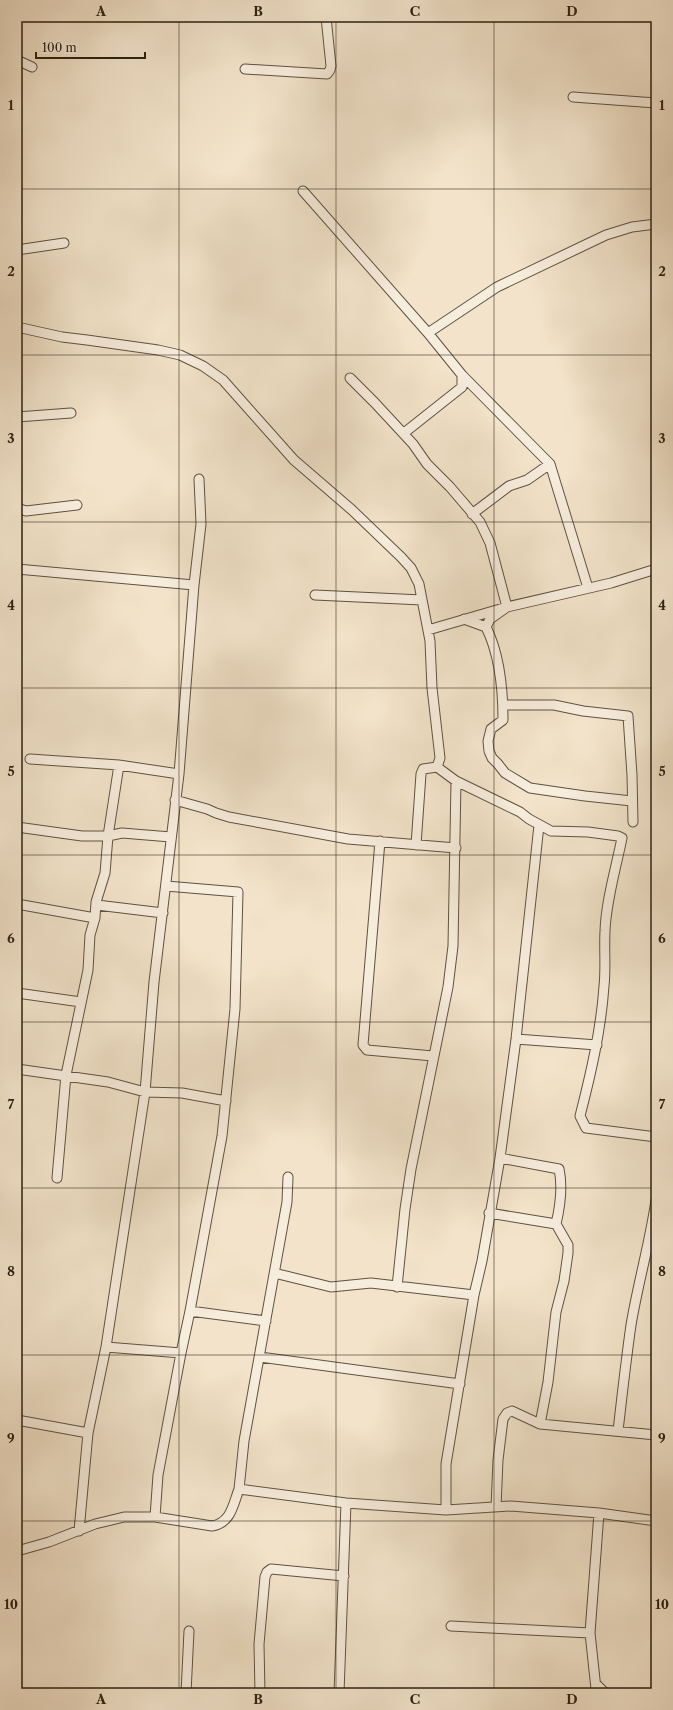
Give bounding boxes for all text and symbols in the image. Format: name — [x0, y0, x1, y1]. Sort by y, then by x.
text: A — [95, 3, 107, 19]
text: B — [253, 3, 263, 19]
text: C — [410, 3, 420, 19]
text: D — [566, 3, 578, 19]
scale bar — [36, 34, 145, 60]
text: 100 m — [42, 40, 77, 55]
text: 1 — [8, 97, 14, 113]
text: 1 — [659, 97, 665, 113]
text: 2 — [7, 263, 15, 279]
text: 2 — [658, 263, 666, 279]
text: 3 — [7, 430, 15, 446]
text: 3 — [658, 430, 666, 446]
text: 4 — [7, 597, 15, 613]
text: 4 — [658, 597, 666, 613]
text: 5 — [7, 763, 15, 779]
text: 5 — [658, 763, 666, 779]
text: 6 — [7, 930, 15, 946]
text: 6 — [658, 930, 666, 946]
text: 7 — [8, 1096, 15, 1112]
text: 7 — [659, 1096, 666, 1112]
text: 8 — [7, 1263, 15, 1279]
text: 8 — [658, 1263, 666, 1279]
text: 9 — [7, 1430, 15, 1446]
text: 9 — [658, 1430, 666, 1446]
text: 10 — [4, 1596, 18, 1612]
text: 10 — [655, 1596, 669, 1612]
text: A — [95, 1691, 107, 1707]
text: B — [253, 1691, 263, 1707]
text: C — [410, 1691, 420, 1707]
text: D — [566, 1691, 578, 1707]

